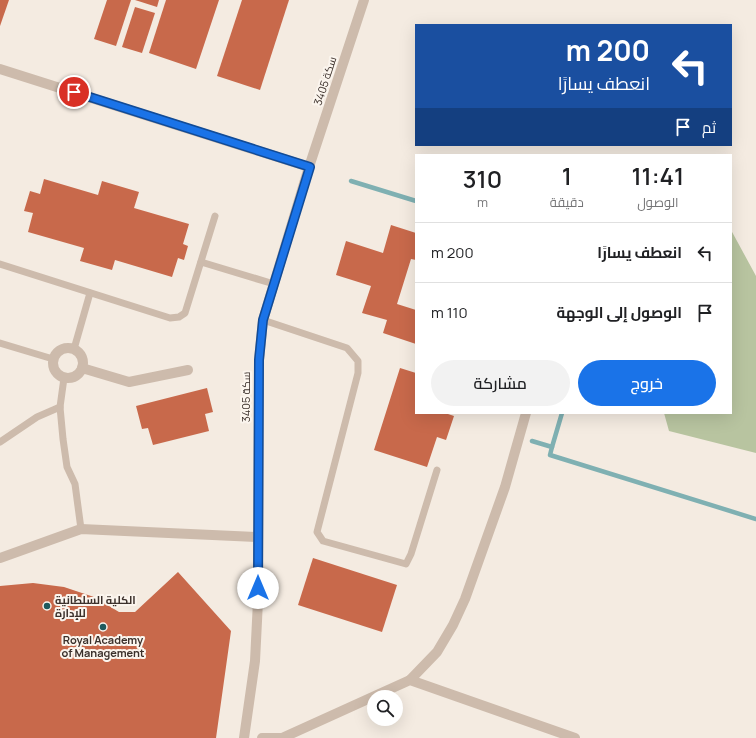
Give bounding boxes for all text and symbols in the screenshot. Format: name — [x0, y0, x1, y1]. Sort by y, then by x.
text: 200 m — [566, 31, 650, 69]
icon: left — [664, 40, 716, 92]
street label: سكة 3405 — [310, 54, 339, 107]
text: انعطف يسارًا — [558, 71, 650, 95]
pin — [57, 75, 91, 109]
icon: arrive — [63, 81, 85, 103]
icon: arrive — [672, 116, 694, 138]
text: ثم — [702, 117, 716, 138]
text: 1 — [562, 159, 572, 192]
text: 11:41 — [631, 159, 684, 192]
text: 310 — [463, 162, 502, 195]
text: m — [477, 193, 488, 211]
text: دقيقة — [550, 193, 584, 211]
text: الوصول — [637, 193, 679, 211]
text: 200 m — [431, 242, 474, 263]
text: انعطف يسارًا — [597, 242, 682, 263]
icon: left — [694, 242, 716, 264]
text: 110 m — [431, 302, 468, 323]
text: الوصول إلى الوجهة — [556, 302, 682, 323]
icon: arrive — [694, 302, 716, 324]
button: مشاركة — [431, 360, 570, 406]
button: خروج — [578, 360, 716, 406]
street label: سكة 3405 — [238, 372, 253, 422]
position arrow — [237, 567, 279, 609]
place label: الكلية السلطانية للإدارة — [55, 592, 136, 620]
marker: الكلية السلطانية للإدارة — [42, 601, 52, 611]
marker: Royal Academy of Management — [98, 622, 108, 632]
place label: Royal Academy of Management — [61, 632, 145, 660]
map controls — [367, 690, 403, 726]
button: search — [367, 690, 403, 726]

